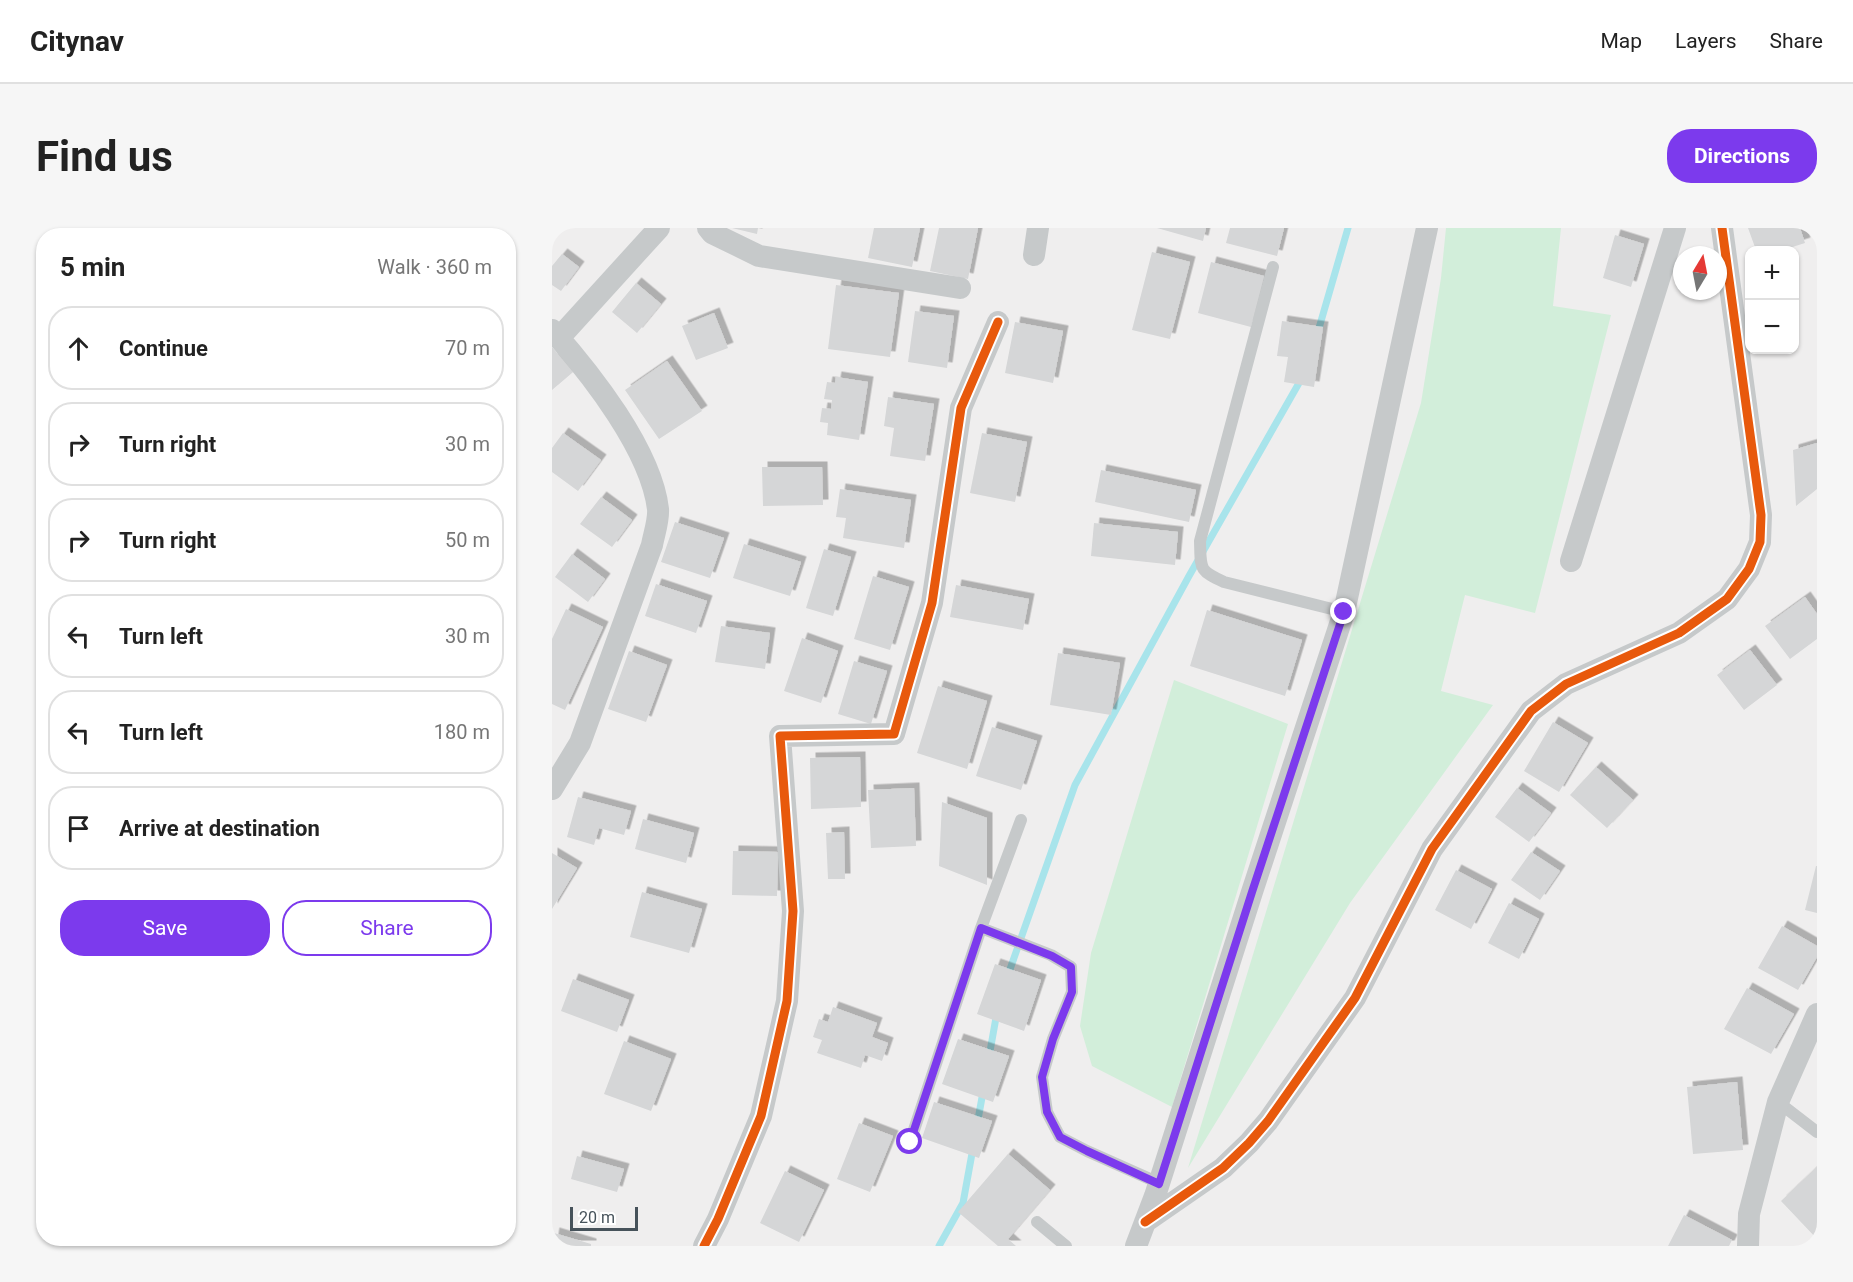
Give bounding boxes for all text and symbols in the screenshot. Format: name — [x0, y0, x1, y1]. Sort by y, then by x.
text: Citynav — [30, 25, 124, 58]
text: Map — [1600, 29, 1642, 53]
text: Layers — [1675, 29, 1736, 53]
text: Share — [1769, 29, 1823, 53]
button: Directions — [1667, 129, 1817, 183]
text: Find us — [36, 132, 173, 181]
north arrow — [1673, 246, 1727, 300]
map controls — [1745, 246, 1799, 354]
button: + — [1745, 246, 1799, 300]
text: 5 min — [60, 252, 125, 282]
text: Walk · 360 m — [377, 255, 492, 279]
button: − — [1745, 300, 1799, 354]
icon: ahead — [62, 332, 95, 365]
text: Continue — [119, 336, 208, 361]
text: 70 m — [445, 336, 490, 360]
icon: right — [62, 428, 95, 461]
text: Turn right — [119, 432, 216, 457]
text: 30 m — [445, 432, 490, 456]
icon: right — [62, 524, 95, 557]
text: Turn right — [119, 528, 216, 553]
text: 50 m — [445, 528, 490, 552]
route end — [1330, 598, 1356, 624]
icon: left — [62, 620, 95, 653]
text: Turn left — [119, 624, 203, 649]
text: 30 m — [445, 624, 490, 648]
icon: left — [62, 716, 95, 749]
text: Turn left — [119, 720, 203, 745]
text: 180 m — [434, 720, 490, 744]
icon: arrive — [62, 812, 95, 845]
text: Arrive at destination — [119, 816, 320, 841]
button: Save — [60, 900, 270, 956]
button: Share — [282, 900, 492, 956]
route start — [896, 1128, 922, 1154]
scale bar — [570, 1204, 638, 1232]
text: 20 m — [579, 1208, 615, 1227]

